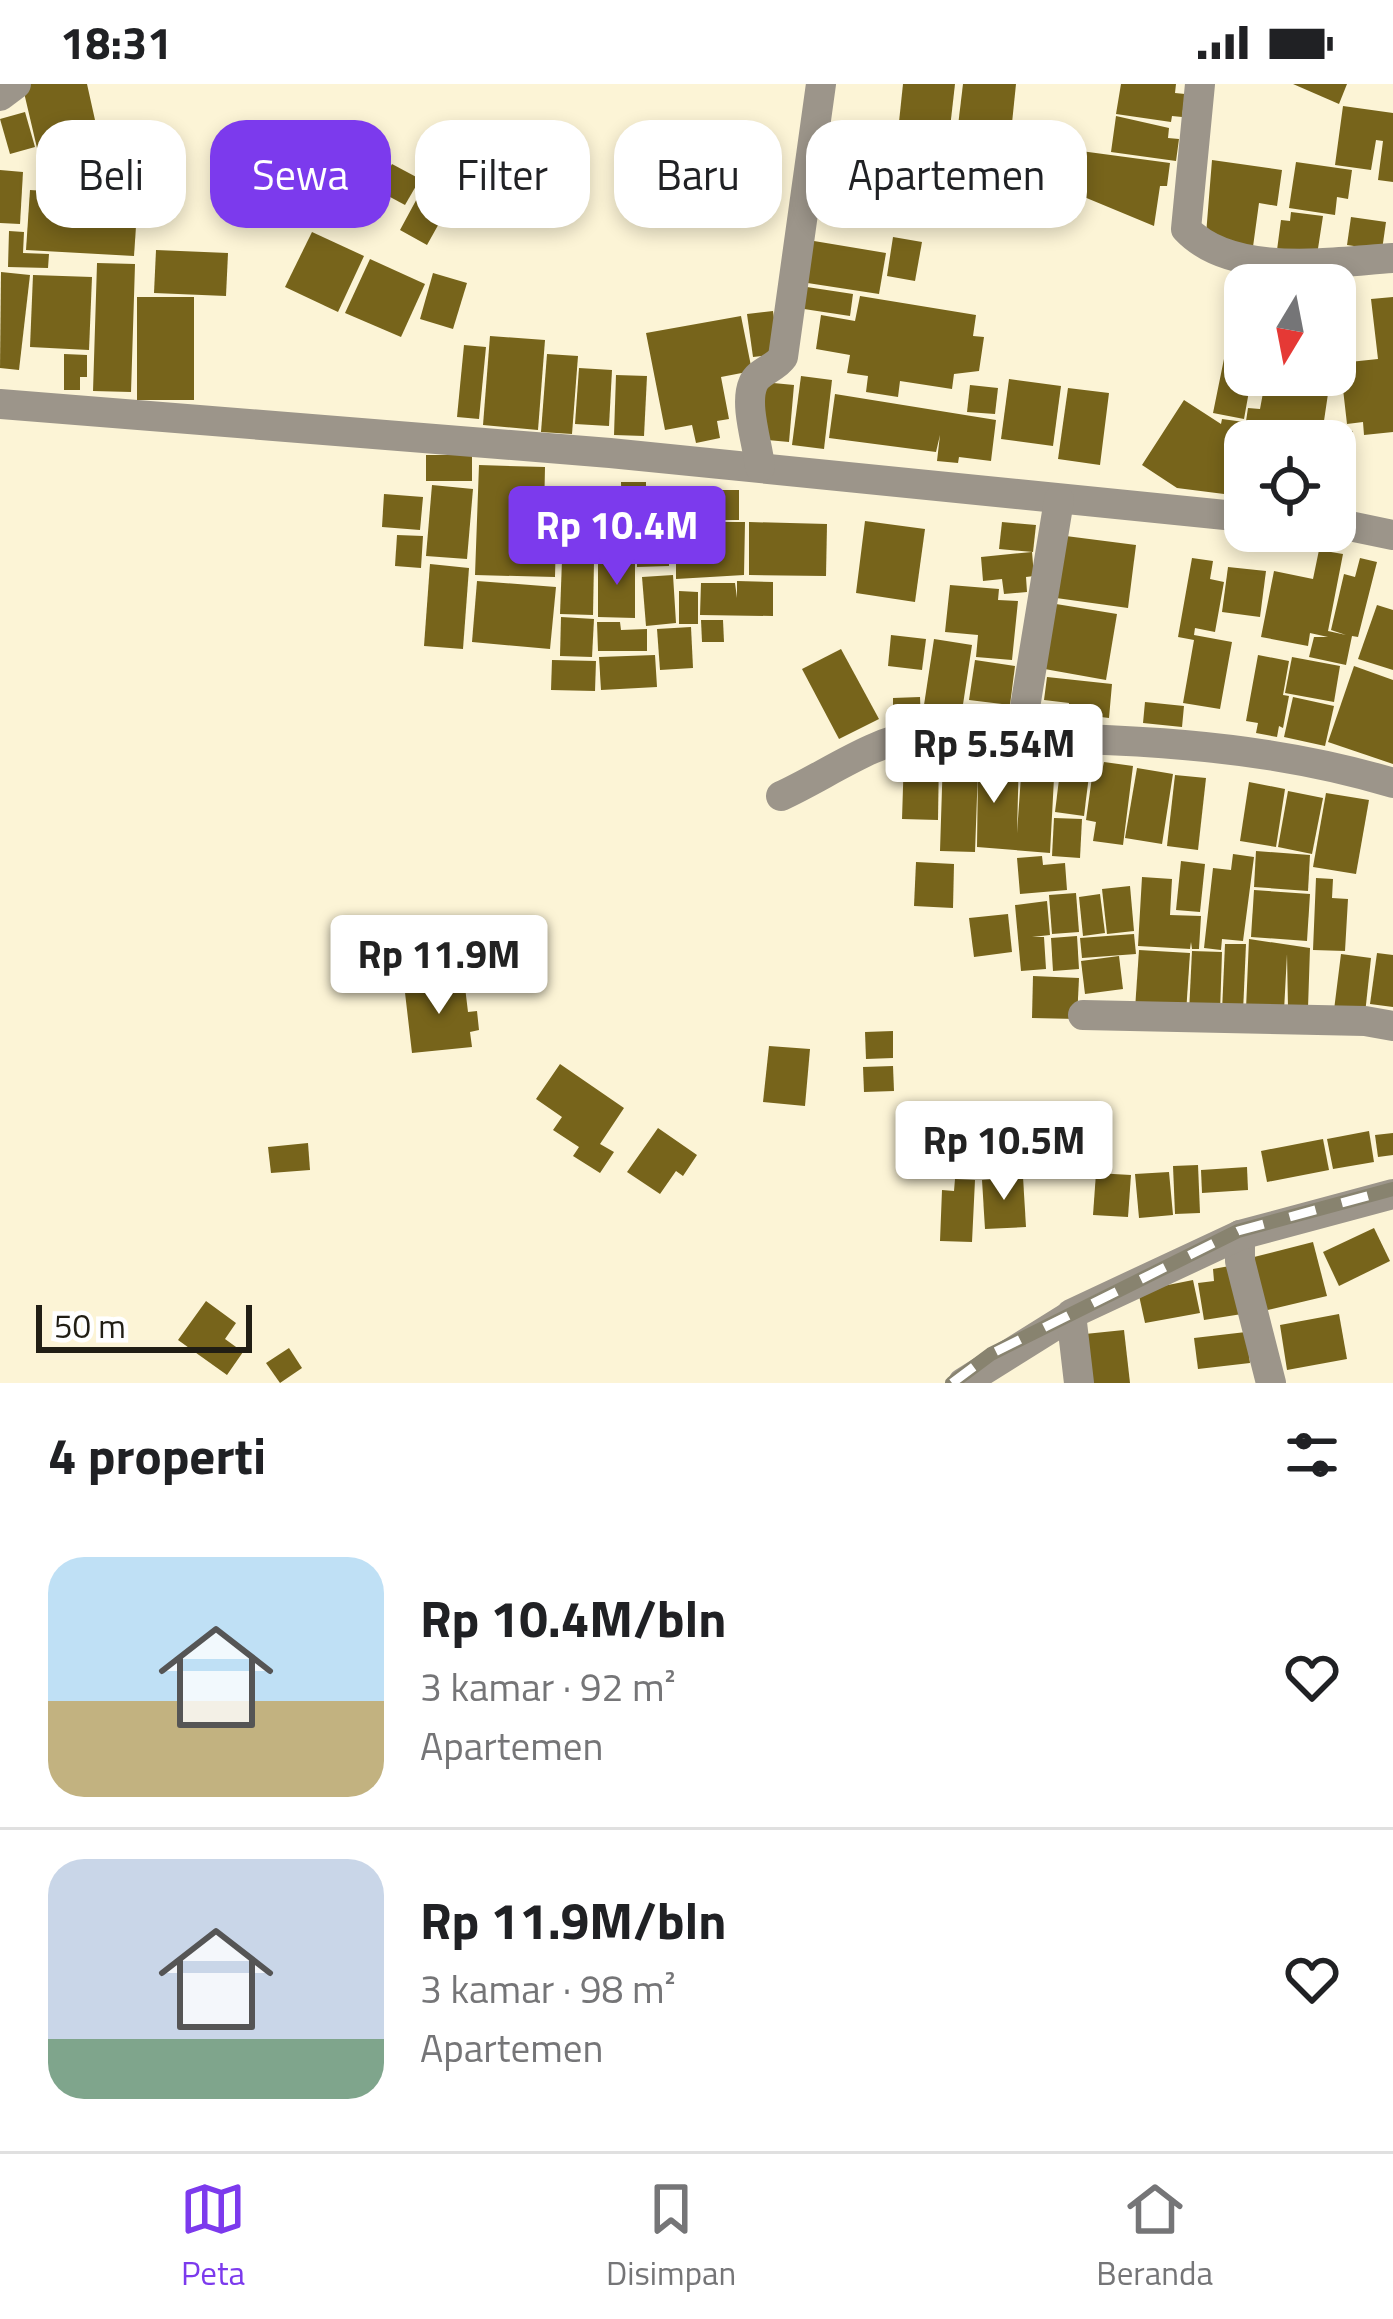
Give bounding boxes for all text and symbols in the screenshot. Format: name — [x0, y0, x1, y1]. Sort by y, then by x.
text: 18:31 — [60, 8, 172, 76]
chip: Beli — [36, 120, 186, 228]
chip: Sewa — [210, 120, 391, 228]
chip: Filter — [415, 120, 590, 228]
chip: Baru — [614, 120, 782, 228]
chip: Apartemen — [806, 120, 1087, 228]
north arrow — [1224, 264, 1356, 396]
map controls — [1224, 264, 1356, 552]
button: locate — [1224, 420, 1356, 552]
pin: Rp 10.4M — [493, 486, 741, 588]
text: Rp 10.4M — [536, 495, 698, 554]
pin: Rp 5.54M — [870, 704, 1118, 806]
text: Rp 5.54M — [913, 713, 1075, 772]
pin: Rp 11.9M — [315, 915, 563, 1017]
text: Rp 11.9M — [358, 924, 520, 983]
pin: Rp 10.5M — [880, 1101, 1128, 1203]
text: Rp 10.5M — [923, 1110, 1085, 1169]
scale bar — [36, 1299, 252, 1352]
text: 50 m — [54, 1301, 126, 1351]
text: 4 properti — [48, 1416, 266, 1494]
icon: filters — [1279, 1422, 1345, 1488]
text: Rp 10.4M/bln — [420, 1579, 727, 1657]
icon: home — [144, 1605, 288, 1749]
icon: heart — [1279, 1644, 1345, 1710]
text: 3 kamar · 92 m² — [420, 1657, 676, 1716]
text: Apartemen — [420, 1716, 603, 1775]
text: Rp 11.9M/bln — [420, 1881, 727, 1959]
icon: home — [144, 1907, 288, 2051]
icon: heart — [1279, 1946, 1345, 2012]
text: 3 kamar · 98 m² — [420, 1959, 676, 2018]
text: Apartemen — [420, 2018, 603, 2077]
tab: Peta — [180, 2176, 246, 2298]
tab: Disimpan — [606, 2176, 736, 2298]
tab: Beranda — [1096, 2176, 1213, 2298]

